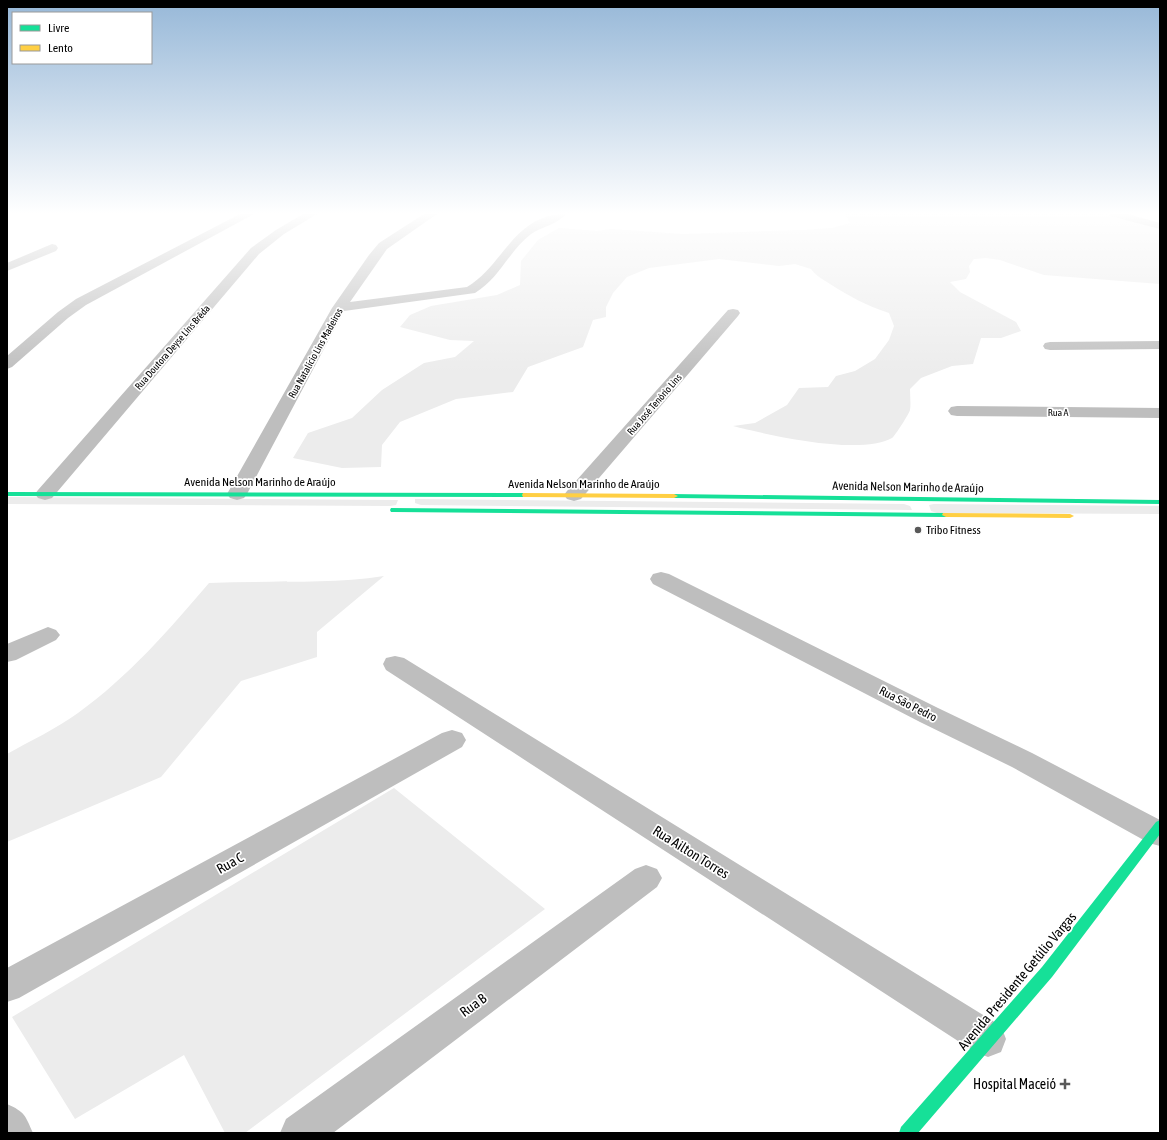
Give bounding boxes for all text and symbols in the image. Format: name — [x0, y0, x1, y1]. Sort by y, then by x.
legend — [12, 12, 152, 64]
text: Livre — [48, 21, 69, 35]
text: Lento — [48, 41, 73, 55]
street label: Rua Doutora Deyse Lins Brêda — [133, 303, 212, 392]
street label: Rua Natalício Lins Madeiros — [286, 306, 345, 400]
street label: Rua José Tenório Lins — [625, 371, 684, 437]
street label: Rua A — [1048, 407, 1068, 418]
street label: Avenida Nelson Marinho de Araújo — [184, 475, 336, 489]
street label: Avenida Nelson Marinho de Araújo — [508, 477, 660, 491]
street label: Avenida Nelson Marinho de Araújo — [832, 479, 984, 495]
place label: Tribo Fitness — [926, 523, 981, 537]
marker: Tribo Fitness — [913, 525, 923, 535]
street label: Rua São Pedro — [877, 683, 940, 725]
street label: Rua Ailton Torres — [650, 822, 732, 882]
street label: Rua C — [214, 849, 247, 877]
street label: Avenida Presidente Getúlio Vargas — [955, 909, 1079, 1053]
street label: Rua B — [457, 990, 490, 1020]
place label: Hospital Maceió — [973, 1076, 1056, 1092]
marker: Hospital Maceió — [1059, 1078, 1071, 1090]

